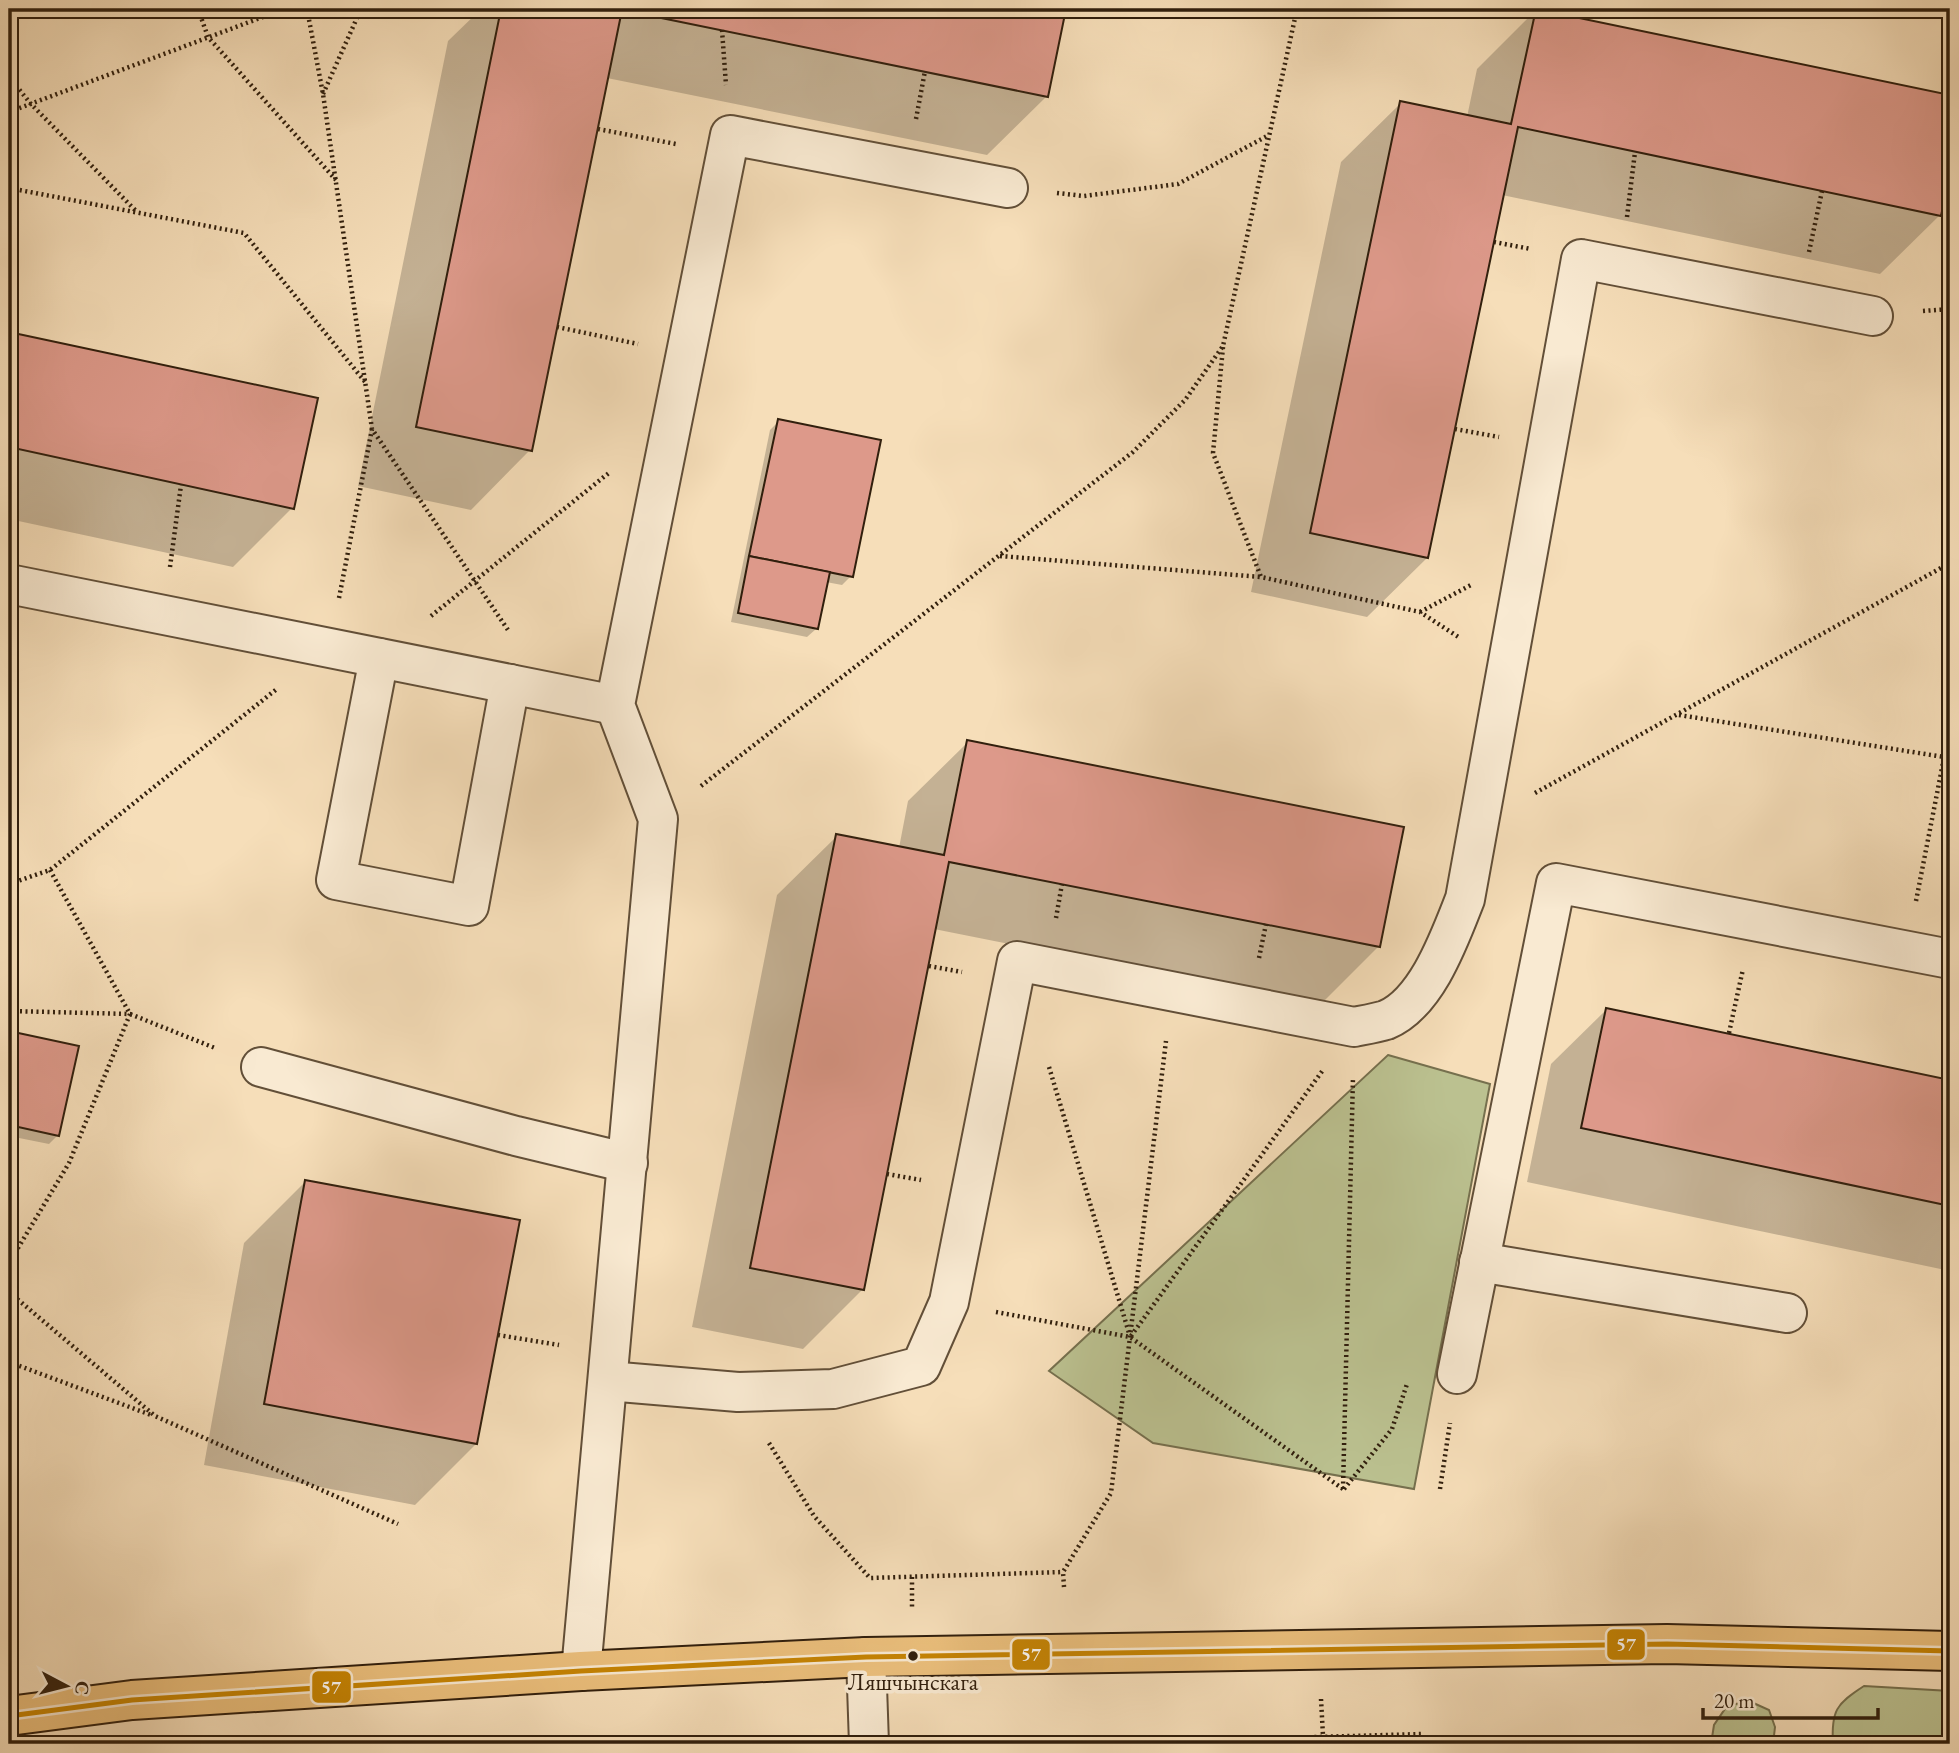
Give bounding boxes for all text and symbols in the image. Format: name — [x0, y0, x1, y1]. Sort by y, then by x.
line badge: 57 — [1606, 1628, 1646, 1661]
text: 57 — [1616, 1632, 1637, 1657]
line badge: 57 — [1011, 1638, 1051, 1671]
text: 57 — [1021, 1642, 1042, 1667]
marker: Ляшчынскага — [906, 1649, 920, 1663]
north arrow — [32, 1652, 102, 1722]
place label: Ляшчынскага — [848, 1666, 979, 1697]
line badge: 57 — [311, 1670, 352, 1704]
text: 57 — [321, 1675, 342, 1700]
scale bar — [1703, 1676, 1878, 1720]
text: С — [69, 1680, 96, 1696]
text: 20 m — [1714, 1687, 1755, 1714]

